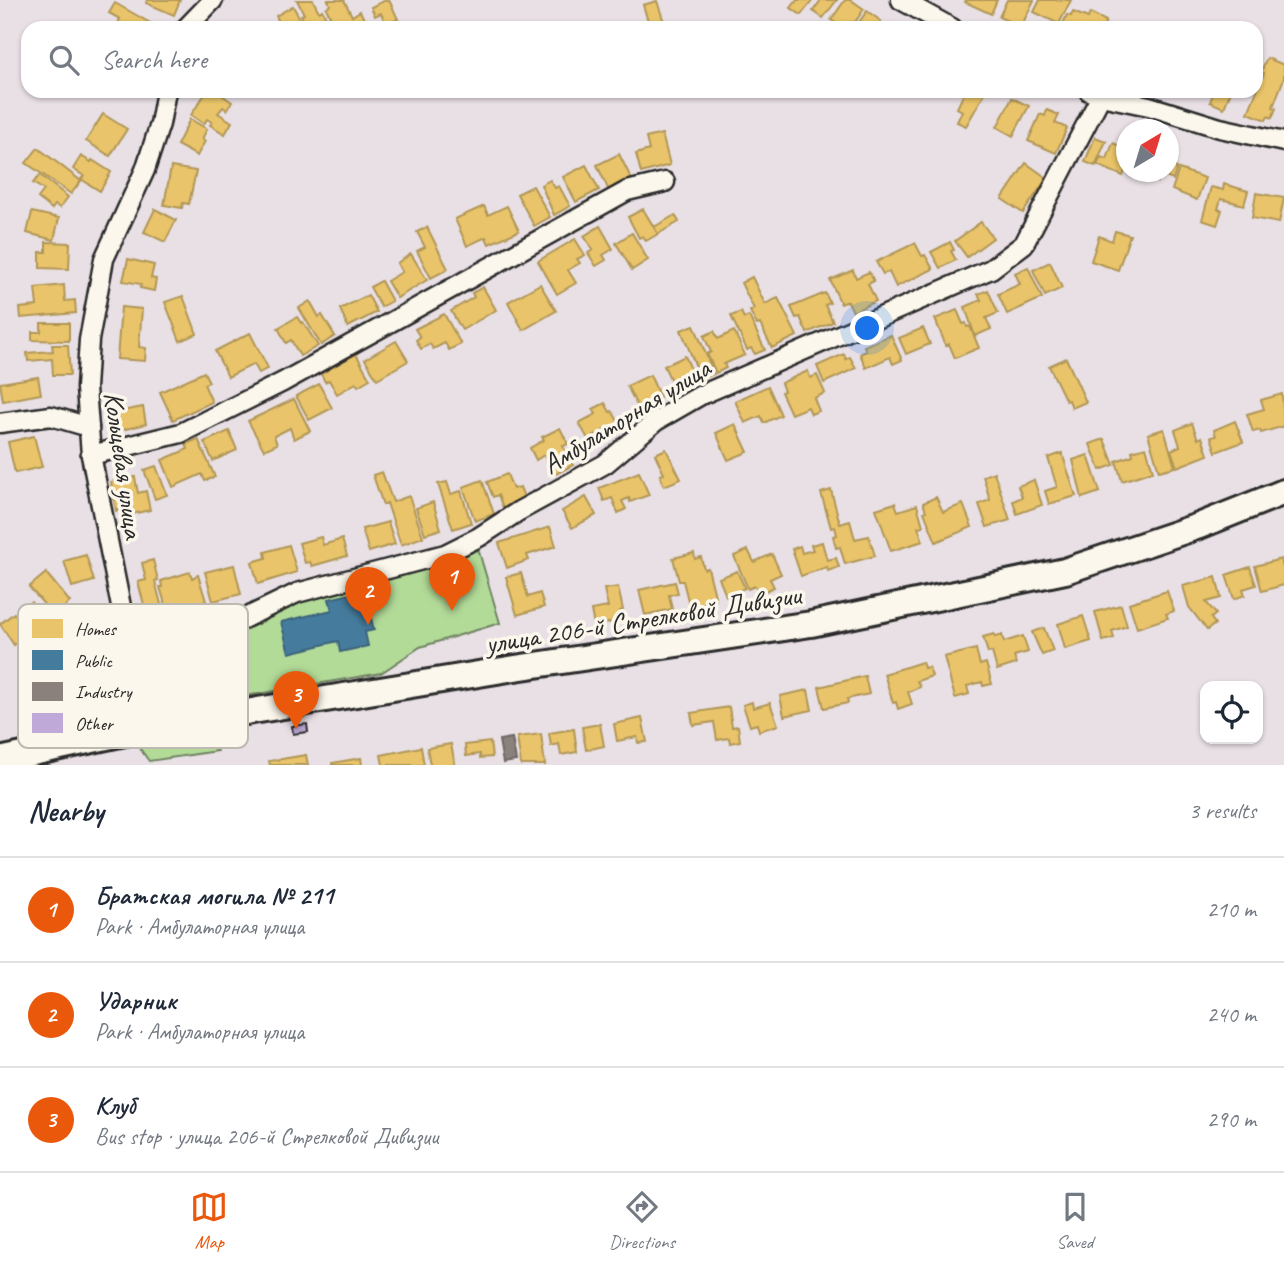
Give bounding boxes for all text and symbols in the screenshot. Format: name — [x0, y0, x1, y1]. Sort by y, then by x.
search box — [21, 21, 1263, 98]
icon: search — [45, 41, 83, 79]
text: Search here — [101, 43, 207, 76]
north arrow — [1116, 119, 1179, 182]
your location — [850, 311, 884, 345]
street label: Амбулаторная улица — [536, 349, 718, 482]
street label: Кольцевая улица — [96, 389, 152, 542]
pin: 1 — [429, 553, 475, 611]
pin: 2 — [345, 567, 391, 625]
street label: улица 206-й Стрелковой Дивизии — [481, 577, 805, 662]
legend — [18, 604, 248, 748]
text: Homes — [75, 617, 117, 641]
text: Public — [75, 649, 113, 673]
pin: 3 — [273, 671, 319, 729]
text: Industry — [75, 680, 133, 704]
map controls — [1200, 681, 1263, 744]
button: locate — [1200, 681, 1263, 744]
text: Other — [75, 712, 115, 736]
text: Nearby — [28, 792, 104, 830]
text: 3 results — [1189, 796, 1256, 825]
text: Братская могила № 211 — [95, 879, 334, 912]
text: 1 — [46, 895, 56, 924]
text: 210 m — [1207, 895, 1256, 924]
text: Park · Амбулаторная улица — [95, 912, 304, 941]
text: Ударник — [95, 984, 176, 1017]
text: 2 — [46, 1000, 56, 1029]
text: 240 m — [1207, 1000, 1256, 1029]
text: Park · Амбулаторная улица — [95, 1017, 304, 1046]
text: Клуб — [95, 1089, 135, 1122]
text: 3 — [46, 1105, 56, 1134]
text: 290 m — [1207, 1105, 1256, 1134]
text: Bus stop · улица 206-й Стрелковой Дивизии — [95, 1122, 439, 1151]
tab: Map — [190, 1188, 228, 1254]
tab: Directions — [609, 1188, 675, 1254]
tab: Saved — [1056, 1188, 1094, 1254]

